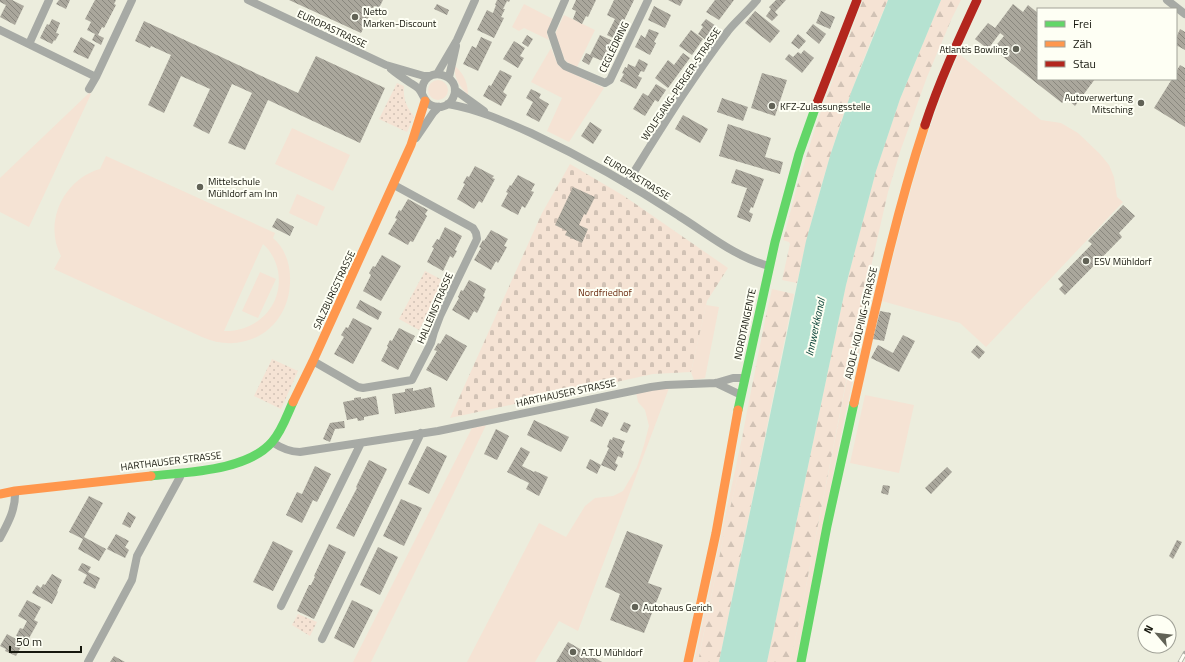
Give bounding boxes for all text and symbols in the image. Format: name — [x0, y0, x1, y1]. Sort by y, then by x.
place label: Netto Marken-Discount — [363, 4, 437, 31]
street label: EUROPASTRASSE — [295, 6, 370, 52]
legend — [1037, 8, 1177, 80]
marker: Netto Marken-Discount — [350, 12, 360, 22]
text: Frei — [1073, 14, 1092, 33]
street label: CEGLÉDRING — [595, 19, 633, 75]
street label: WOLFGANG-PERGER-STRASSE — [637, 24, 725, 143]
text: Zäh — [1073, 34, 1092, 53]
place label: Atlantis Bowling — [939, 42, 1008, 57]
marker: Atlantis Bowling — [1011, 44, 1021, 54]
text: Stau — [1073, 54, 1096, 73]
place label: Autoverwertung Mitsching — [1064, 90, 1133, 117]
marker: Autoverwertung Mitsching — [1136, 98, 1146, 108]
place label: KFZ-Zulassungsstelle — [780, 99, 871, 114]
marker: KFZ-Zulassungsstelle — [767, 101, 777, 111]
street label: EUROPASTRASSE — [601, 152, 674, 204]
place label: Mittelschule Mühldorf am Inn — [208, 174, 278, 201]
marker: Mittelschule Mühldorf am Inn — [195, 182, 205, 192]
street label: SALZBURGSTRASSE — [309, 248, 359, 332]
place label: ESV Mühldorf — [1094, 254, 1152, 269]
marker: ESV Mühldorf — [1081, 256, 1091, 266]
street label: ADOLF-KOLPING-STRASSE — [841, 265, 881, 381]
street label: HALLEINSTRASSE — [413, 270, 457, 346]
park label: Nordfriedhof — [578, 285, 633, 300]
street label: NORDTANGENTE — [730, 287, 760, 361]
water label: Innwerkkanal — [801, 295, 829, 357]
street label: HARTHAUSER STRASSE — [515, 375, 618, 411]
street label: HARTHAUSER STRASSE — [120, 447, 223, 475]
place label: Autohaus Gerich — [643, 600, 712, 615]
marker: Autohaus Gerich — [630, 602, 640, 612]
north arrow — [1137, 614, 1177, 654]
text: N — [1139, 622, 1157, 636]
scale bar — [10, 628, 81, 654]
text: 50 m — [16, 632, 42, 651]
place label: A.T.U Mühldorf — [581, 645, 643, 660]
marker: A.T.U Mühldorf — [568, 647, 578, 657]

